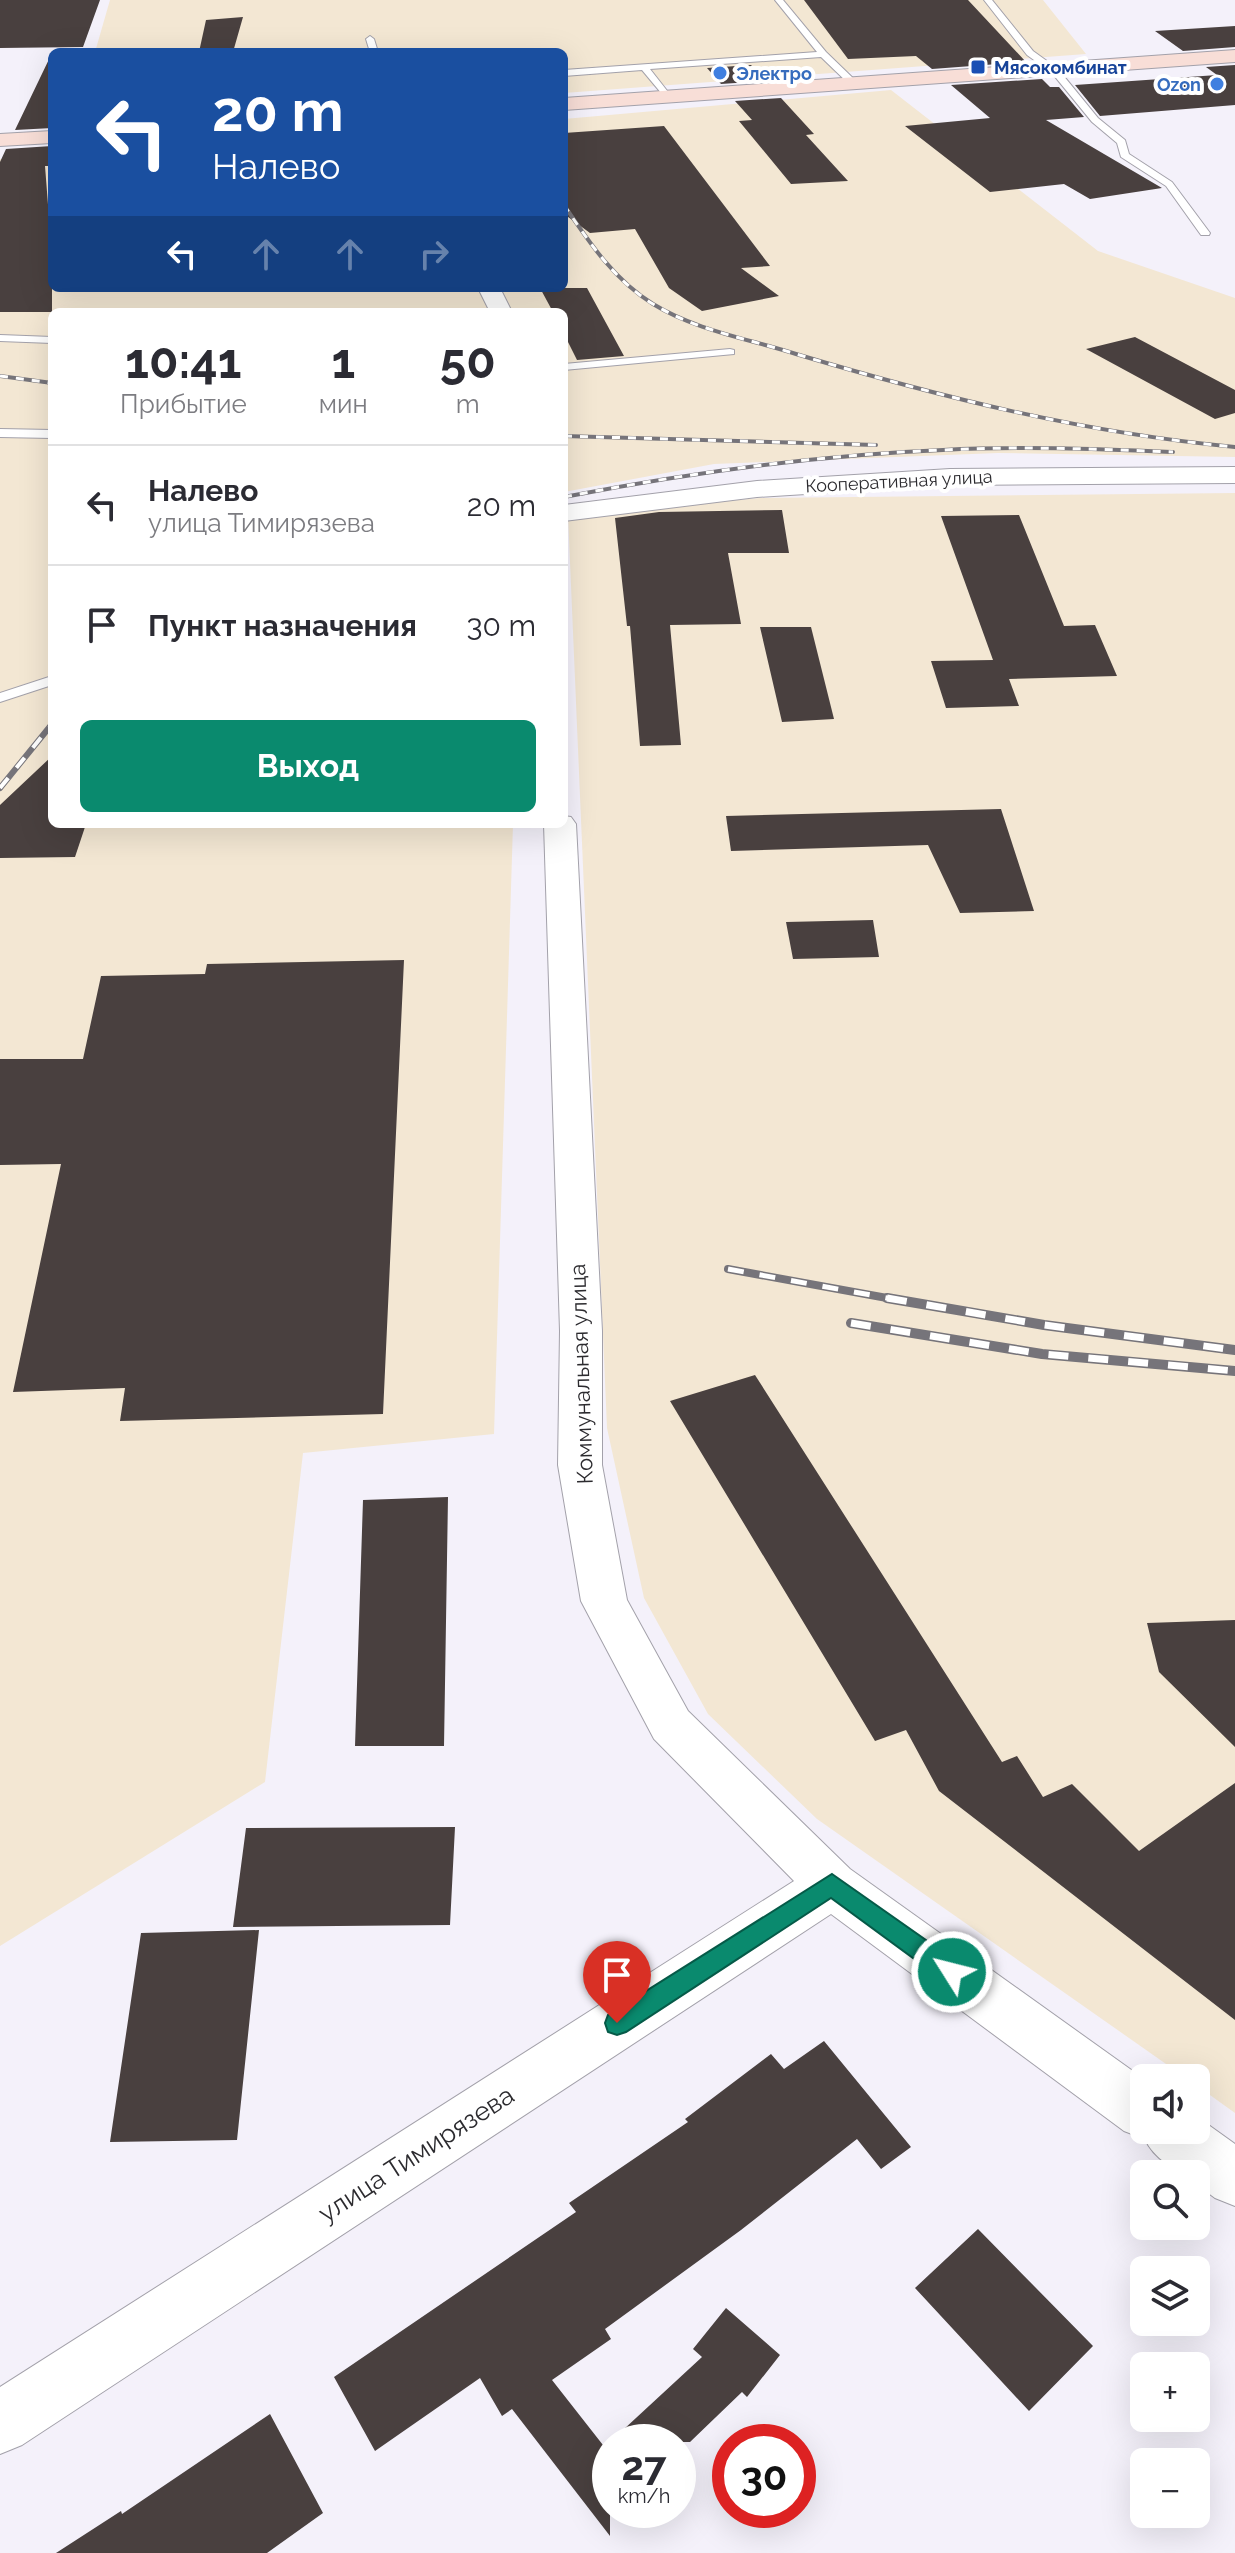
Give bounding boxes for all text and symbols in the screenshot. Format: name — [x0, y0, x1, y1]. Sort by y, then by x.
place label: Мясокомбинат — [994, 57, 1127, 78]
marker: Мясокомбинат — [969, 58, 987, 76]
place label: Электро — [736, 63, 812, 84]
marker: Электро — [711, 64, 729, 82]
place label: Ozon — [1157, 74, 1201, 95]
marker: Ozon — [1208, 75, 1226, 93]
text: 20 m — [212, 78, 344, 144]
icon: left — [80, 80, 184, 184]
text: Налево — [212, 145, 340, 187]
icon: left — [160, 232, 204, 276]
icon: ahead — [244, 232, 288, 276]
icon: ahead — [328, 232, 372, 276]
icon: right — [412, 232, 456, 276]
text: 10:41 — [125, 333, 242, 389]
text: 1 — [331, 333, 355, 389]
text: 50 — [440, 333, 496, 389]
text: Прибытие — [120, 389, 247, 419]
text: мин — [319, 389, 368, 419]
text: m — [456, 389, 480, 419]
street label: Кооперативная улица — [805, 466, 993, 496]
text: Налево — [148, 473, 258, 508]
icon: left — [80, 483, 124, 527]
text: 20 m — [467, 488, 536, 523]
text: улица Тимирязева — [148, 508, 375, 538]
icon: arrive — [80, 603, 124, 647]
text: Пункт назначения — [148, 608, 417, 643]
text: 30 m — [466, 608, 536, 643]
button: Выход — [80, 720, 536, 812]
street label: Коммунальная улица — [564, 1263, 598, 1485]
position arrow — [910, 1930, 994, 2014]
pin — [583, 1941, 651, 2023]
icon: arrive — [595, 1953, 639, 1997]
map controls — [1130, 2064, 1210, 2528]
button: sound — [1130, 2064, 1210, 2144]
street label: улица Тимирязева — [313, 2080, 519, 2228]
button: search — [1130, 2160, 1210, 2240]
button: layers — [1130, 2256, 1210, 2336]
button: + — [1130, 2352, 1210, 2432]
speed limit sign: 30 — [712, 2424, 816, 2528]
text: 27 — [621, 2442, 666, 2489]
button: − — [1130, 2448, 1210, 2528]
text: km/h — [618, 2484, 670, 2508]

